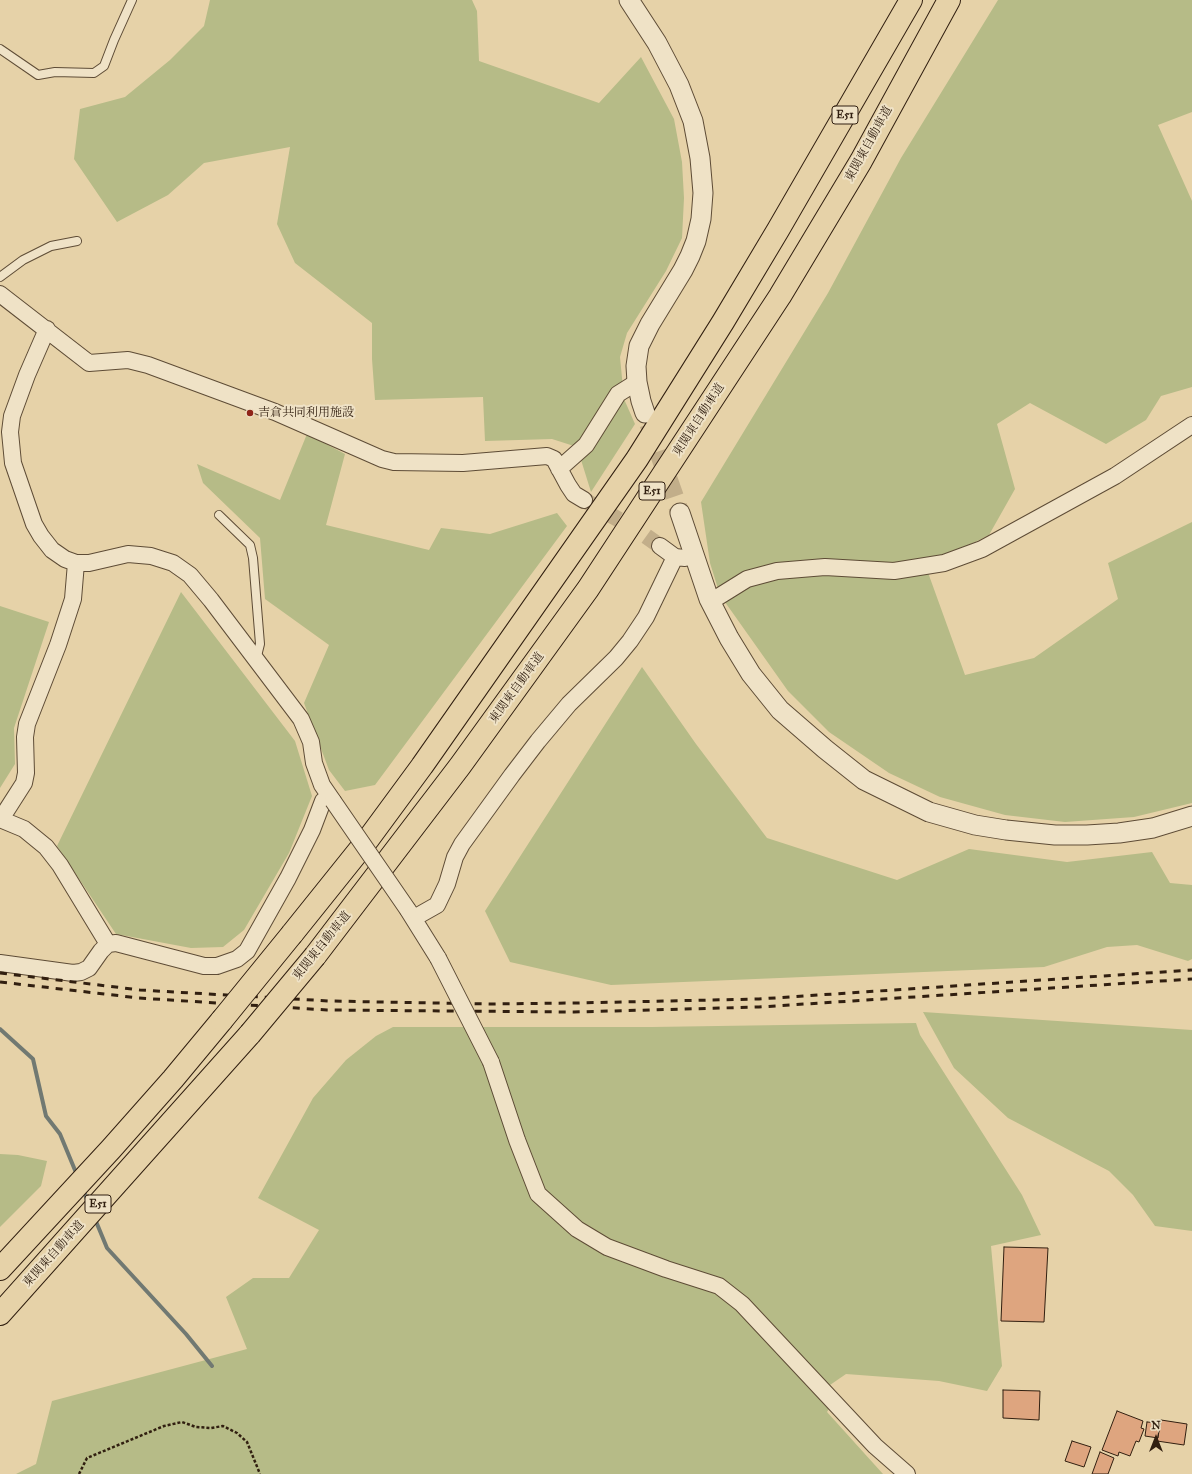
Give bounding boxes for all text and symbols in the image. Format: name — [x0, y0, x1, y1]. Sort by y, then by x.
street label: 東関東自動車道 — [842, 104, 896, 184]
road number: E51 — [832, 106, 858, 124]
street label: 東関東自動車道 — [670, 381, 728, 459]
place label: 吉倉共同利用施設 — [258, 406, 354, 420]
marker: 吉倉共同利用施設 — [245, 408, 255, 418]
road number: E51 — [639, 482, 665, 500]
street label: 東関東自動車道 — [486, 650, 548, 726]
street label: 東関東自動車道 — [290, 909, 354, 983]
road number: E51 — [85, 1195, 111, 1213]
street label: 東関東自動車道 — [21, 1218, 87, 1290]
north arrow — [1136, 1418, 1176, 1458]
text: N — [1151, 1419, 1161, 1432]

